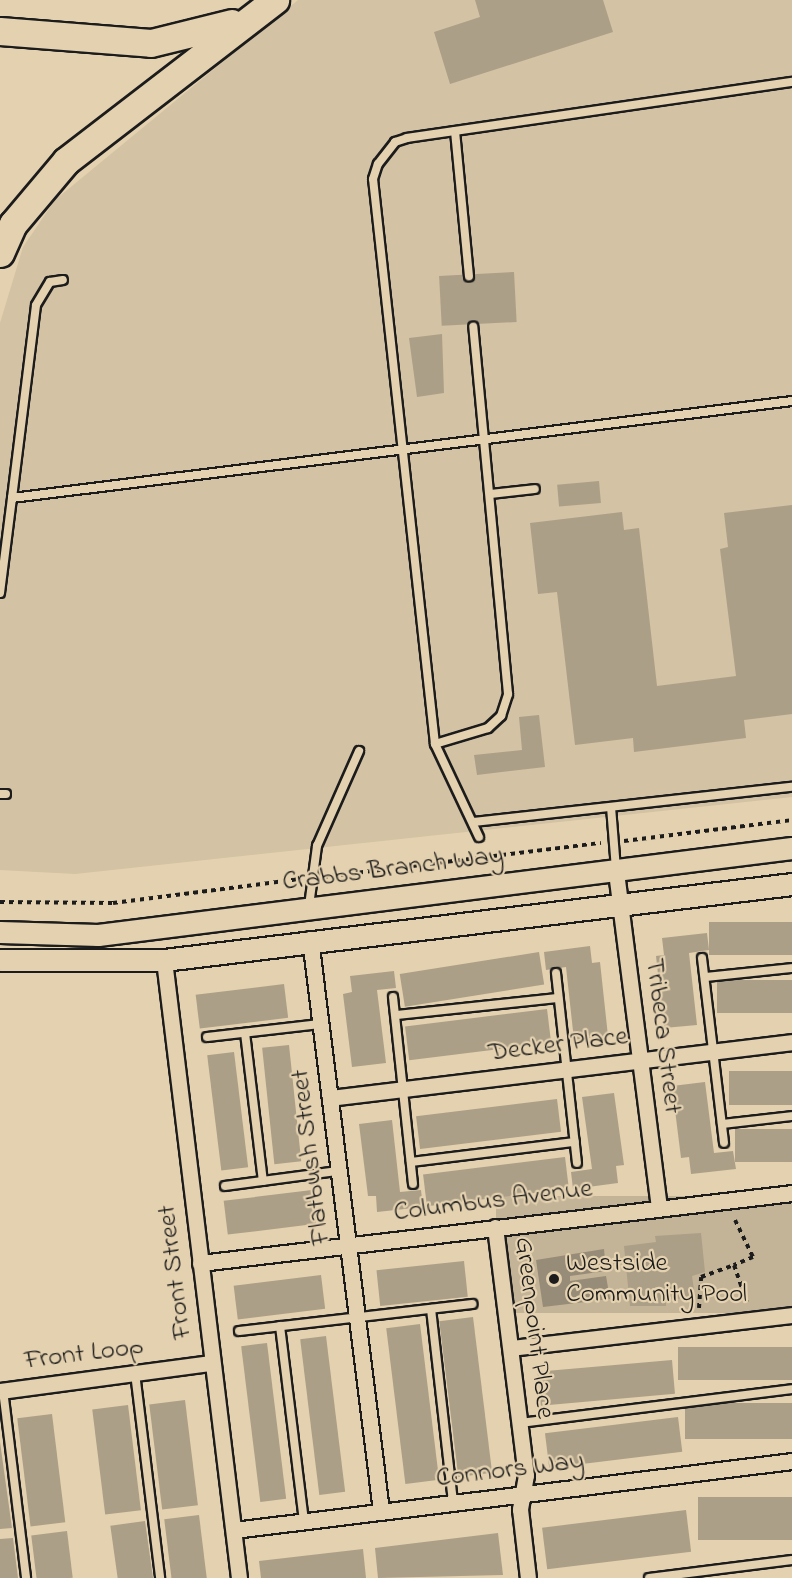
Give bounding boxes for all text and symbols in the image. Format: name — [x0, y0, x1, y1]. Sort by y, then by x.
street label: Crabbs Branch Way — [281, 839, 505, 899]
street label: Tribeca Street — [637, 956, 689, 1116]
street label: Decker Place — [486, 1020, 630, 1070]
street label: Flatbush Street — [284, 1067, 338, 1247]
street label: Columbus Avenue — [392, 1173, 594, 1229]
street label: Front Street — [151, 1203, 199, 1341]
street label: Greenpoint Place — [507, 1235, 561, 1421]
place label: Westside Community Pool — [566, 1247, 747, 1310]
marker: Westside Community Pool — [547, 1272, 561, 1286]
street label: Front Loop — [23, 1331, 145, 1377]
street label: Connors Way — [434, 1445, 586, 1495]

